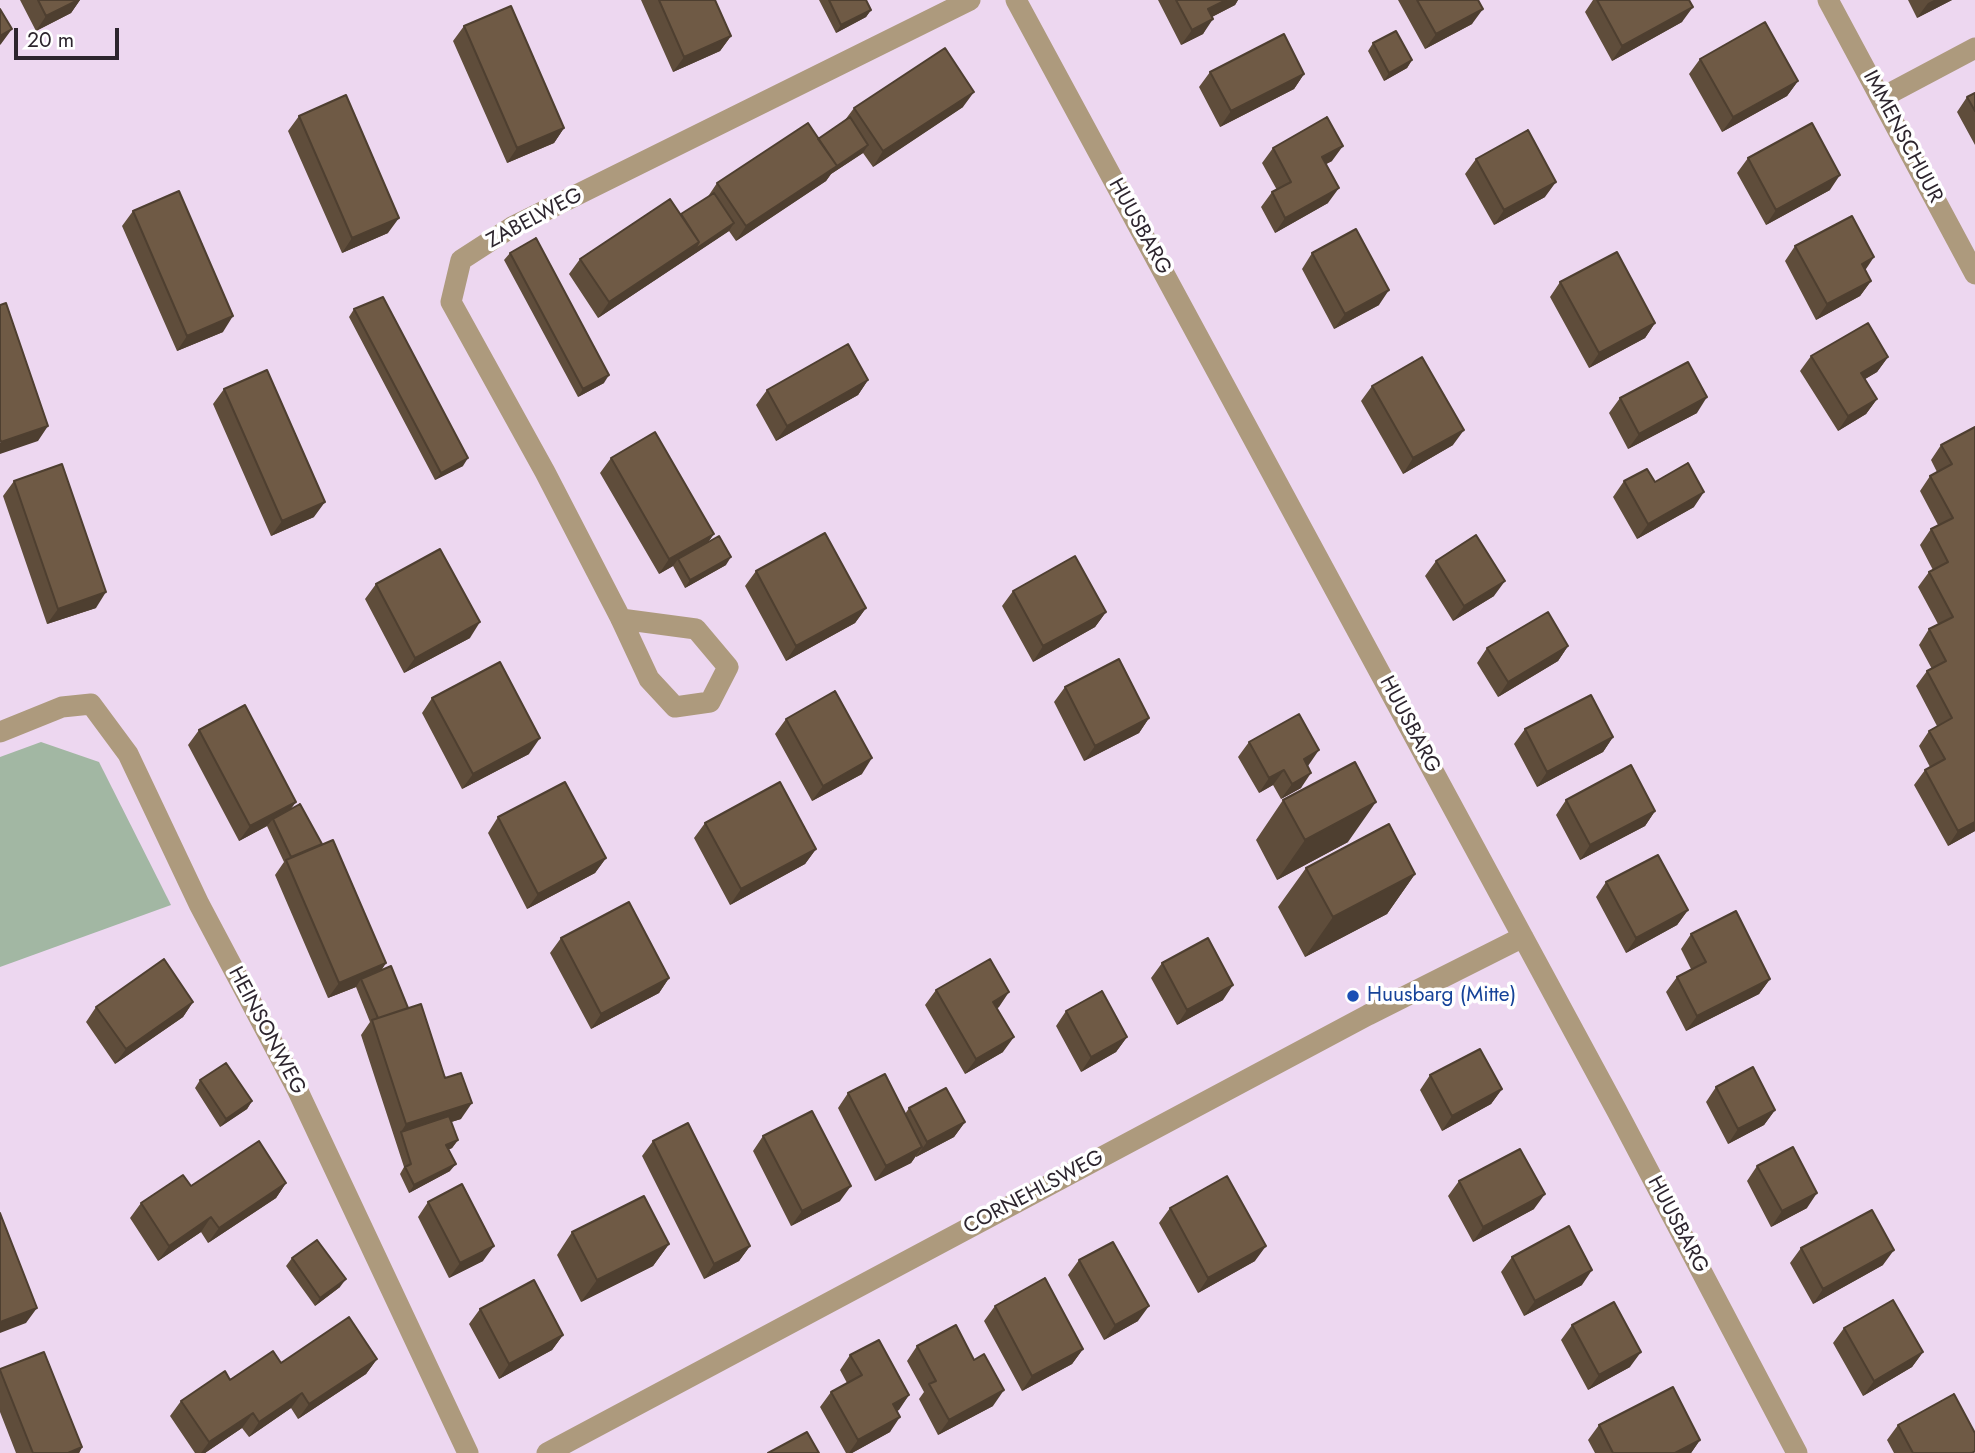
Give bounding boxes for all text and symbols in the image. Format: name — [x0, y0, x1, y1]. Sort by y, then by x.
scale bar — [18, 14, 122, 58]
text: 20 m — [27, 25, 74, 55]
street label: IMMENSCHUUR — [1857, 67, 1947, 207]
street label: HUUSBARG — [1102, 174, 1176, 280]
street label: ZABELWEG — [483, 183, 587, 255]
street label: HUUSBARG — [1373, 672, 1445, 778]
street label: HEINSONWEG — [222, 963, 310, 1099]
place label: Huusbarg (Mitte) — [1367, 983, 1516, 1009]
marker: Huusbarg (Mitte) — [1345, 988, 1361, 1004]
street label: CORNEHLSWEG — [960, 1145, 1108, 1241]
street label: HUUSBARG — [1641, 1172, 1713, 1278]

